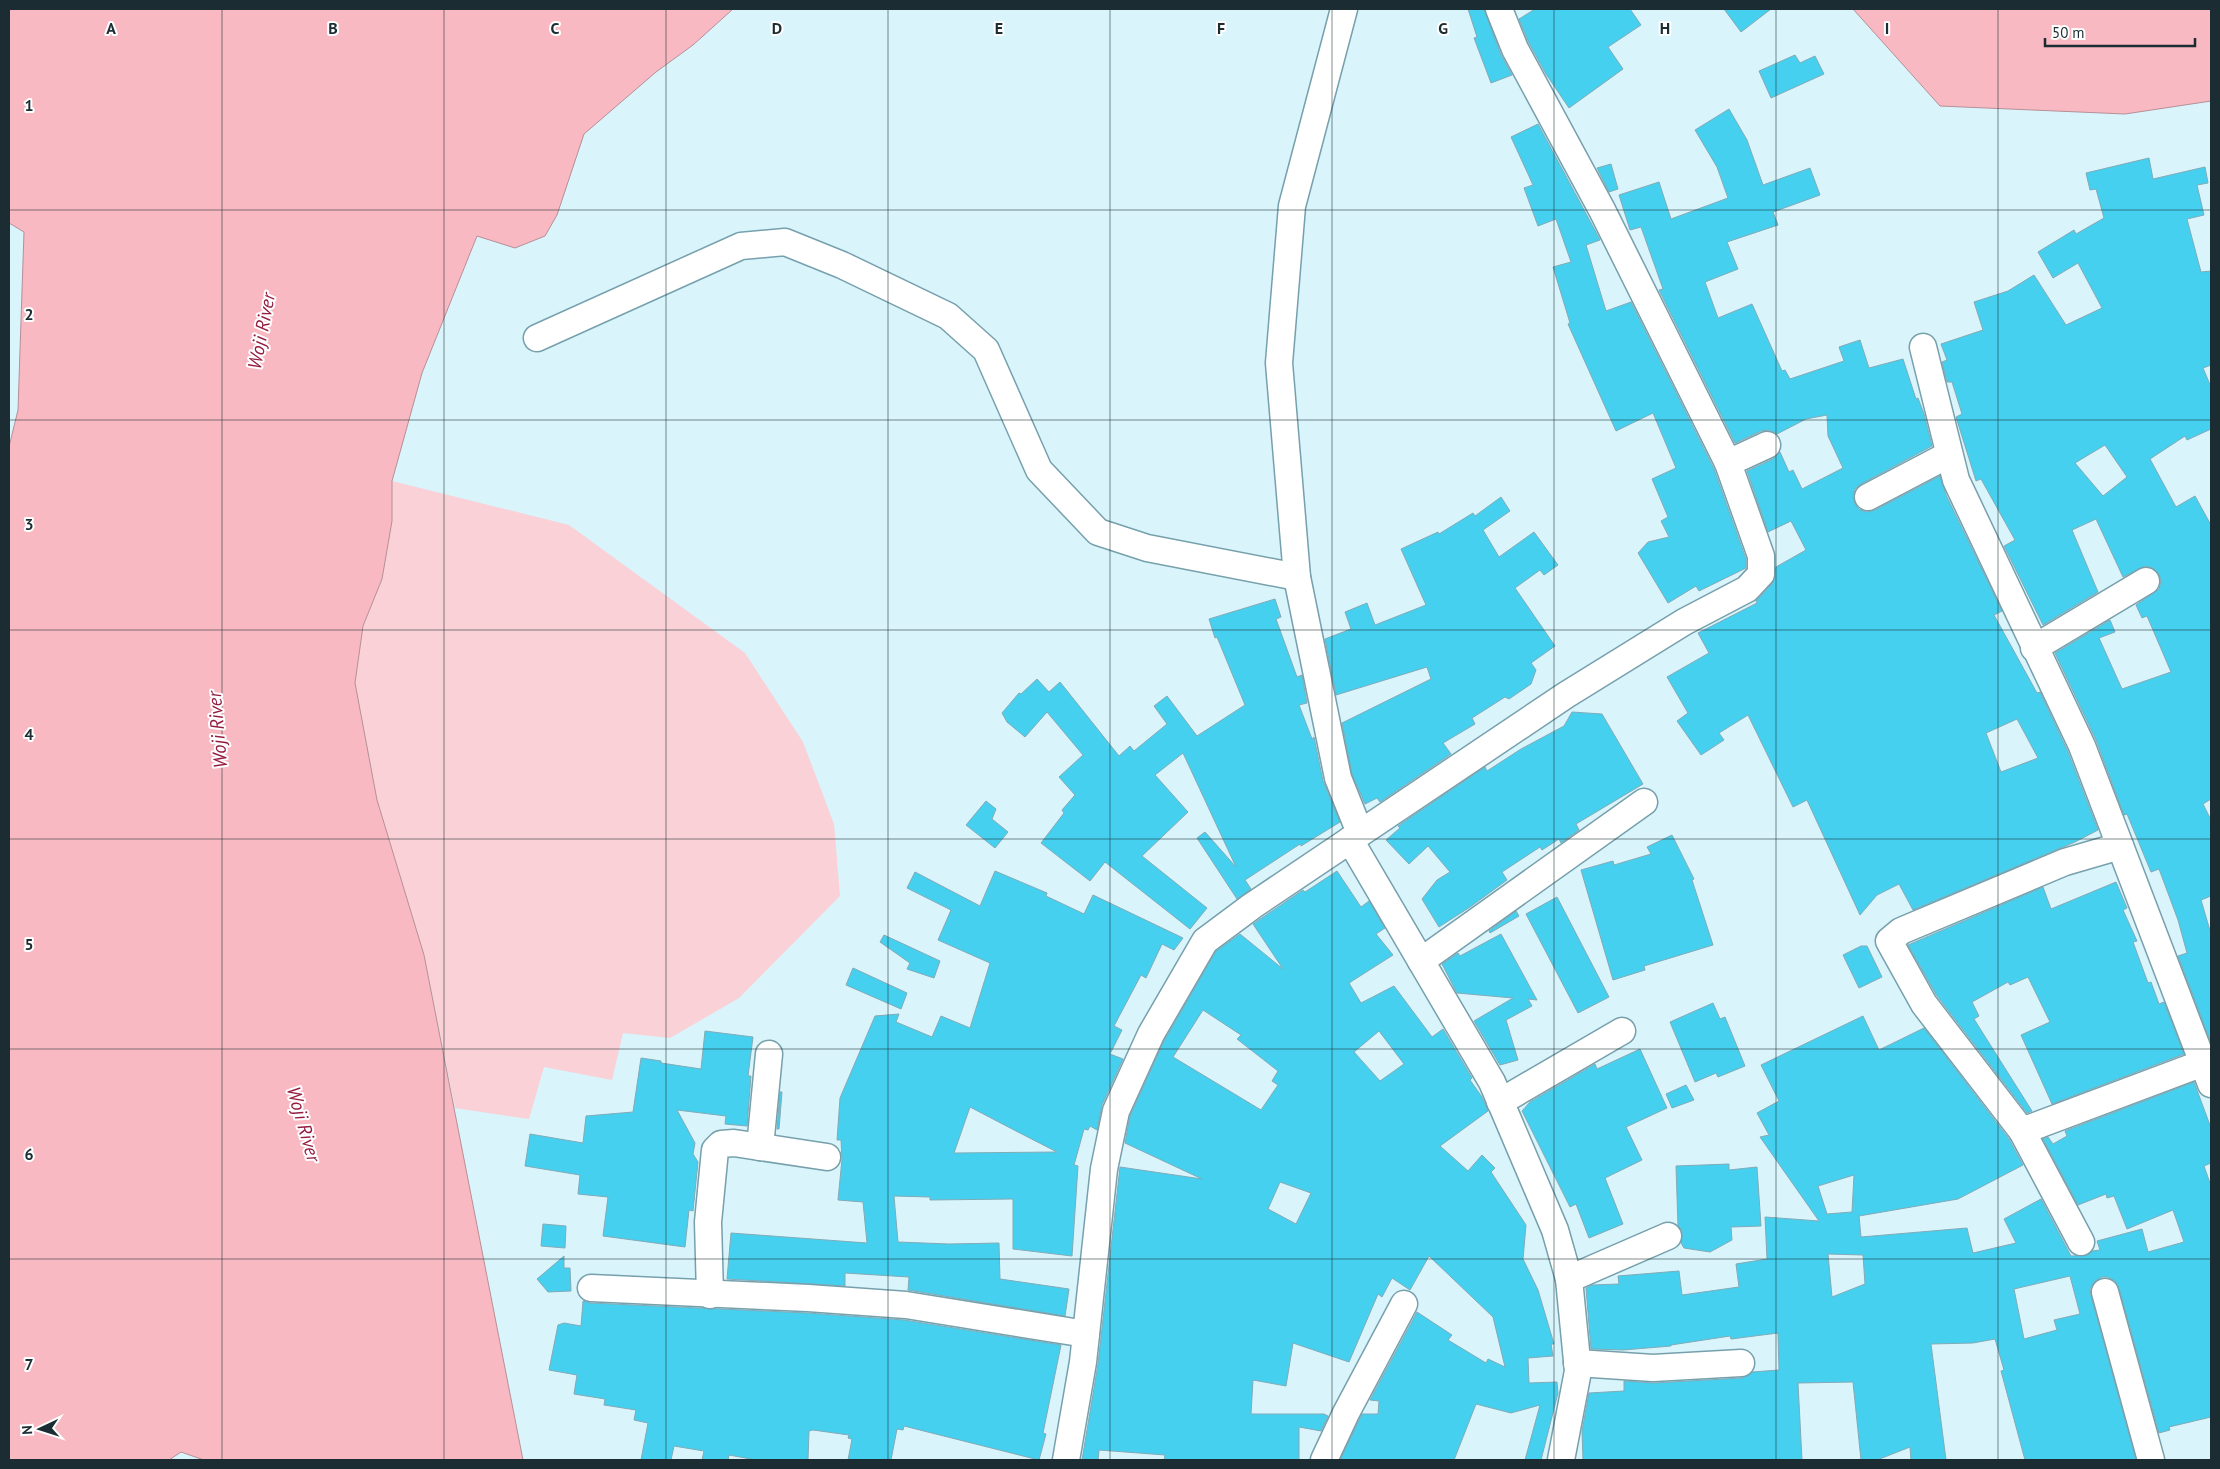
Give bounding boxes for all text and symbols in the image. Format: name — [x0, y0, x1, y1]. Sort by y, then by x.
scale bar — [2045, 15, 2195, 47]
text: A — [106, 18, 116, 38]
text: B — [328, 18, 338, 38]
text: C — [551, 18, 560, 38]
text: D — [772, 18, 782, 38]
text: E — [995, 18, 1003, 38]
text: F — [1217, 18, 1225, 38]
text: G — [1438, 18, 1448, 38]
text: H — [1660, 18, 1670, 38]
text: I — [1885, 18, 1889, 38]
text: 50 m — [2052, 23, 2085, 42]
text: 1 — [24, 95, 34, 115]
water label: Woji River — [242, 289, 280, 371]
text: 2 — [24, 304, 34, 324]
text: 3 — [24, 514, 34, 534]
water label: Woji River — [202, 689, 232, 770]
text: 4 — [24, 724, 34, 744]
text: 5 — [24, 934, 34, 954]
water label: Woji River — [282, 1084, 327, 1166]
text: 6 — [24, 1144, 34, 1164]
text: 7 — [24, 1354, 34, 1374]
north arrow — [15, 1404, 65, 1454]
text: N — [18, 1425, 36, 1435]

